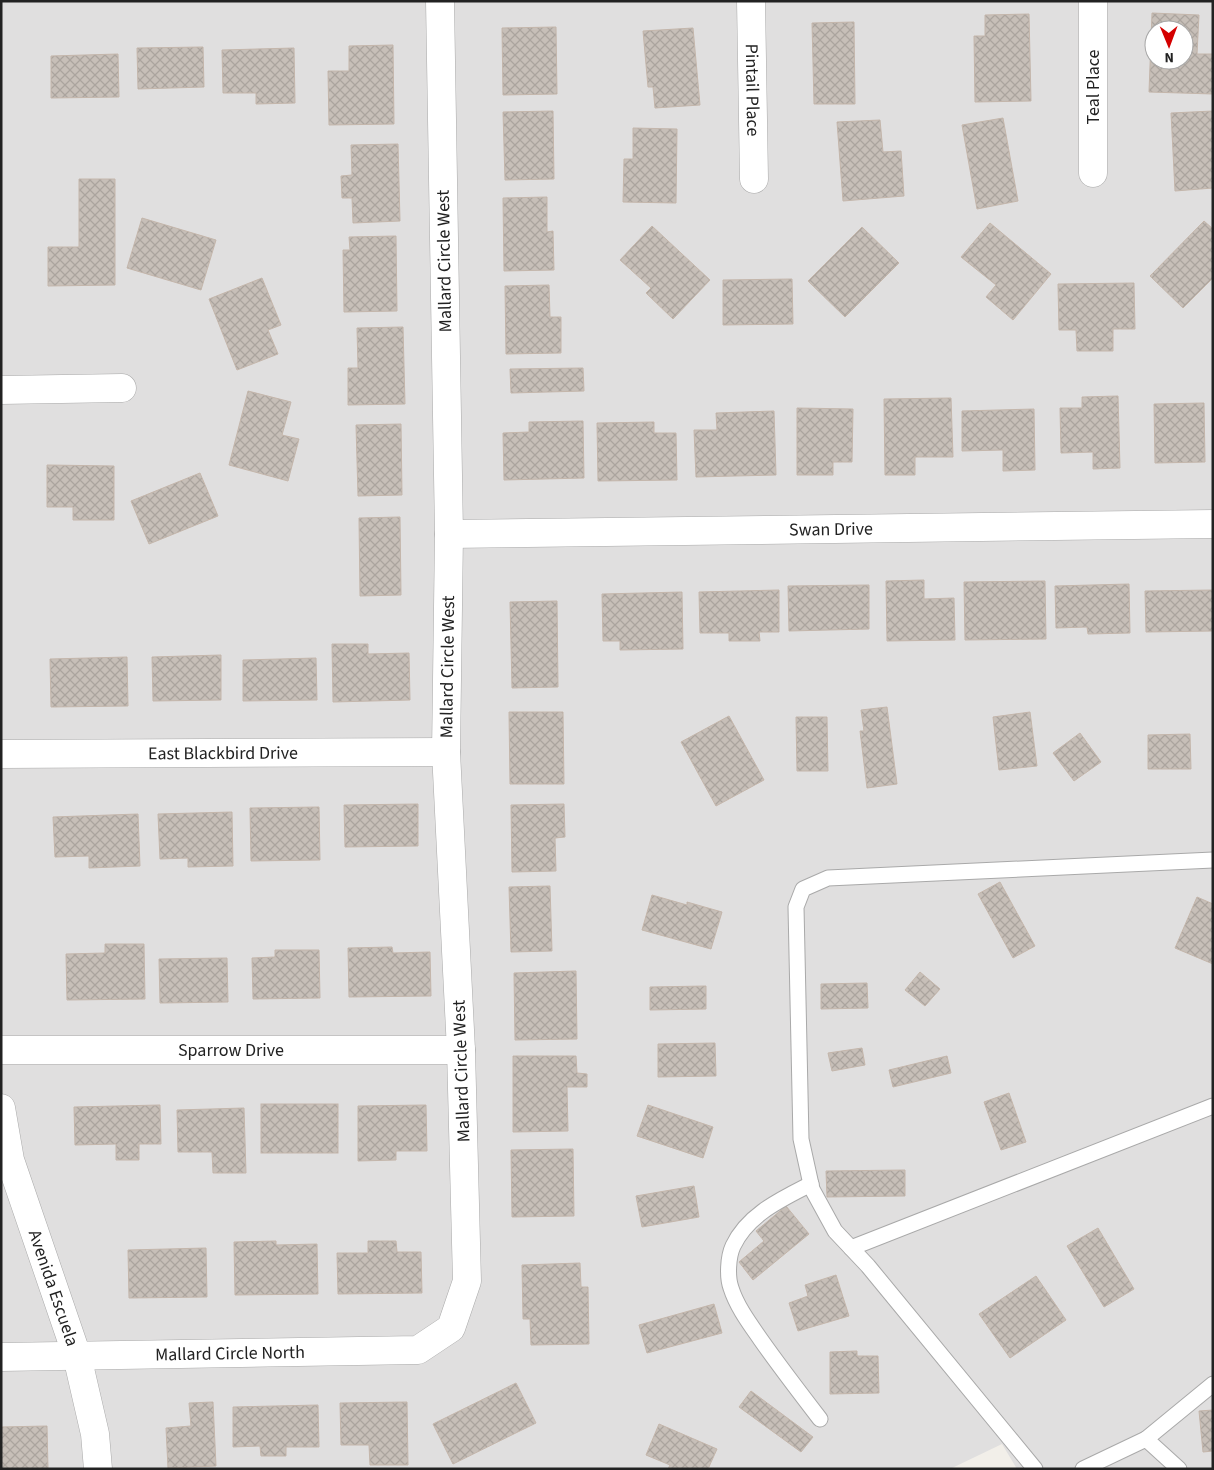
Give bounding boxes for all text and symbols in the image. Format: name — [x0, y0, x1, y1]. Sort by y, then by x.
north arrow — [1144, 20, 1194, 70]
street label: Pintail Place — [739, 44, 765, 137]
text: N — [1164, 47, 1174, 67]
street label: Teal Place — [1081, 49, 1106, 125]
street label: Mallard Circle West — [431, 190, 458, 332]
street label: Swan Drive — [789, 516, 873, 543]
street label: Mallard Circle West — [434, 595, 461, 738]
street label: East Blackbird Drive — [148, 741, 298, 766]
street label: Mallard Circle West — [447, 999, 476, 1143]
street label: Sparrow Drive — [178, 1038, 284, 1063]
street label: Avenida Escuela — [22, 1227, 85, 1350]
street label: Mallard Circle North — [155, 1340, 305, 1367]

